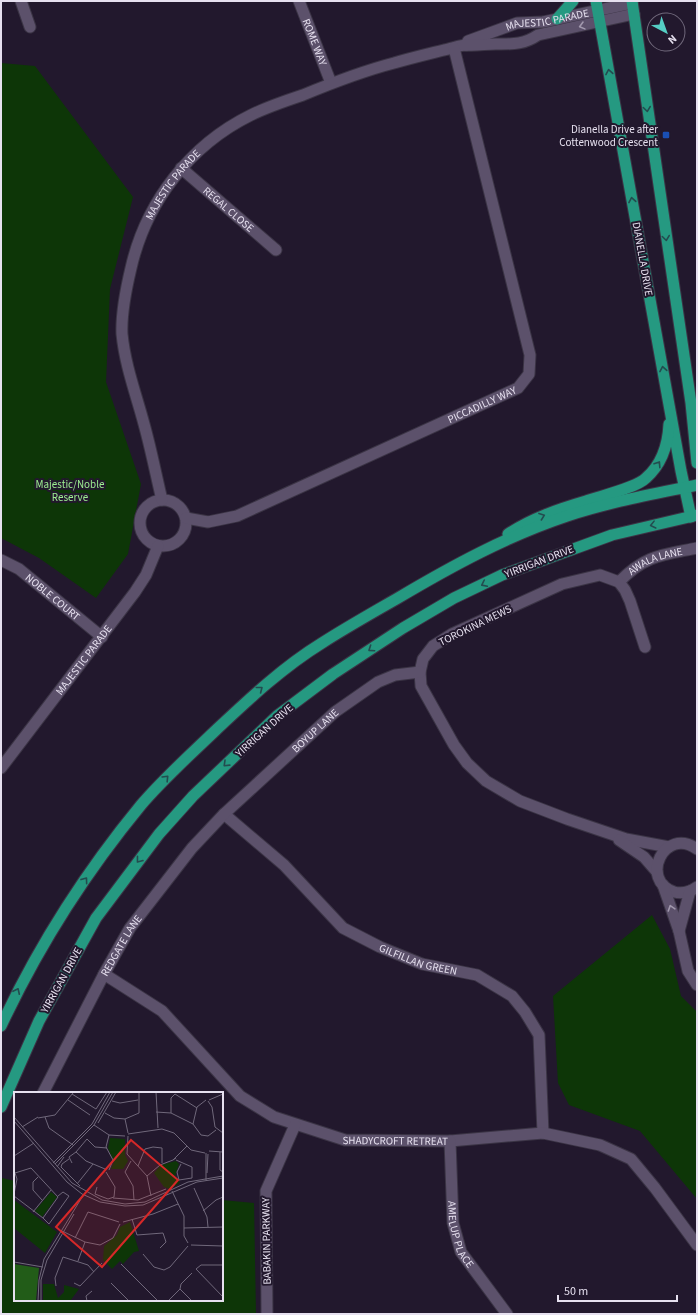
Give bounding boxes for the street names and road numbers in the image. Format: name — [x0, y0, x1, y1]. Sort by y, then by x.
street label: MAJESTIC PARADE — [503, 5, 590, 35]
street label: ROME WAY — [299, 16, 331, 69]
street label: MAJESTIC PARADE — [142, 146, 204, 223]
street label: REGAL CLOSE — [200, 183, 257, 236]
street label: DIANELLA DRIVE — [629, 221, 656, 297]
street label: PICCADILLY WAY — [445, 382, 520, 427]
street label: YIRRIGAN DRIVE — [501, 541, 576, 582]
street label: AWALA LANE — [625, 544, 684, 579]
street label: NOBLE COURT — [22, 570, 83, 624]
street label: TOROKINA MEWS — [436, 601, 514, 650]
street label: MAJESTIC PARADE — [52, 622, 115, 698]
street label: YIRRIGAN DRIVE — [231, 700, 297, 761]
street label: BOYUP LANE — [289, 705, 342, 756]
street label: REDGATE LANE — [97, 912, 146, 979]
street label: GILFILLAN GREEN — [377, 940, 458, 979]
street label: YIRRIGAN DRIVE — [37, 945, 86, 1017]
street label: SHADYCROFT RETREAT — [342, 1133, 448, 1149]
street label: BABAKIN PARKWAY — [258, 1196, 275, 1285]
street label: AMELUP PLACE — [444, 1201, 477, 1271]

